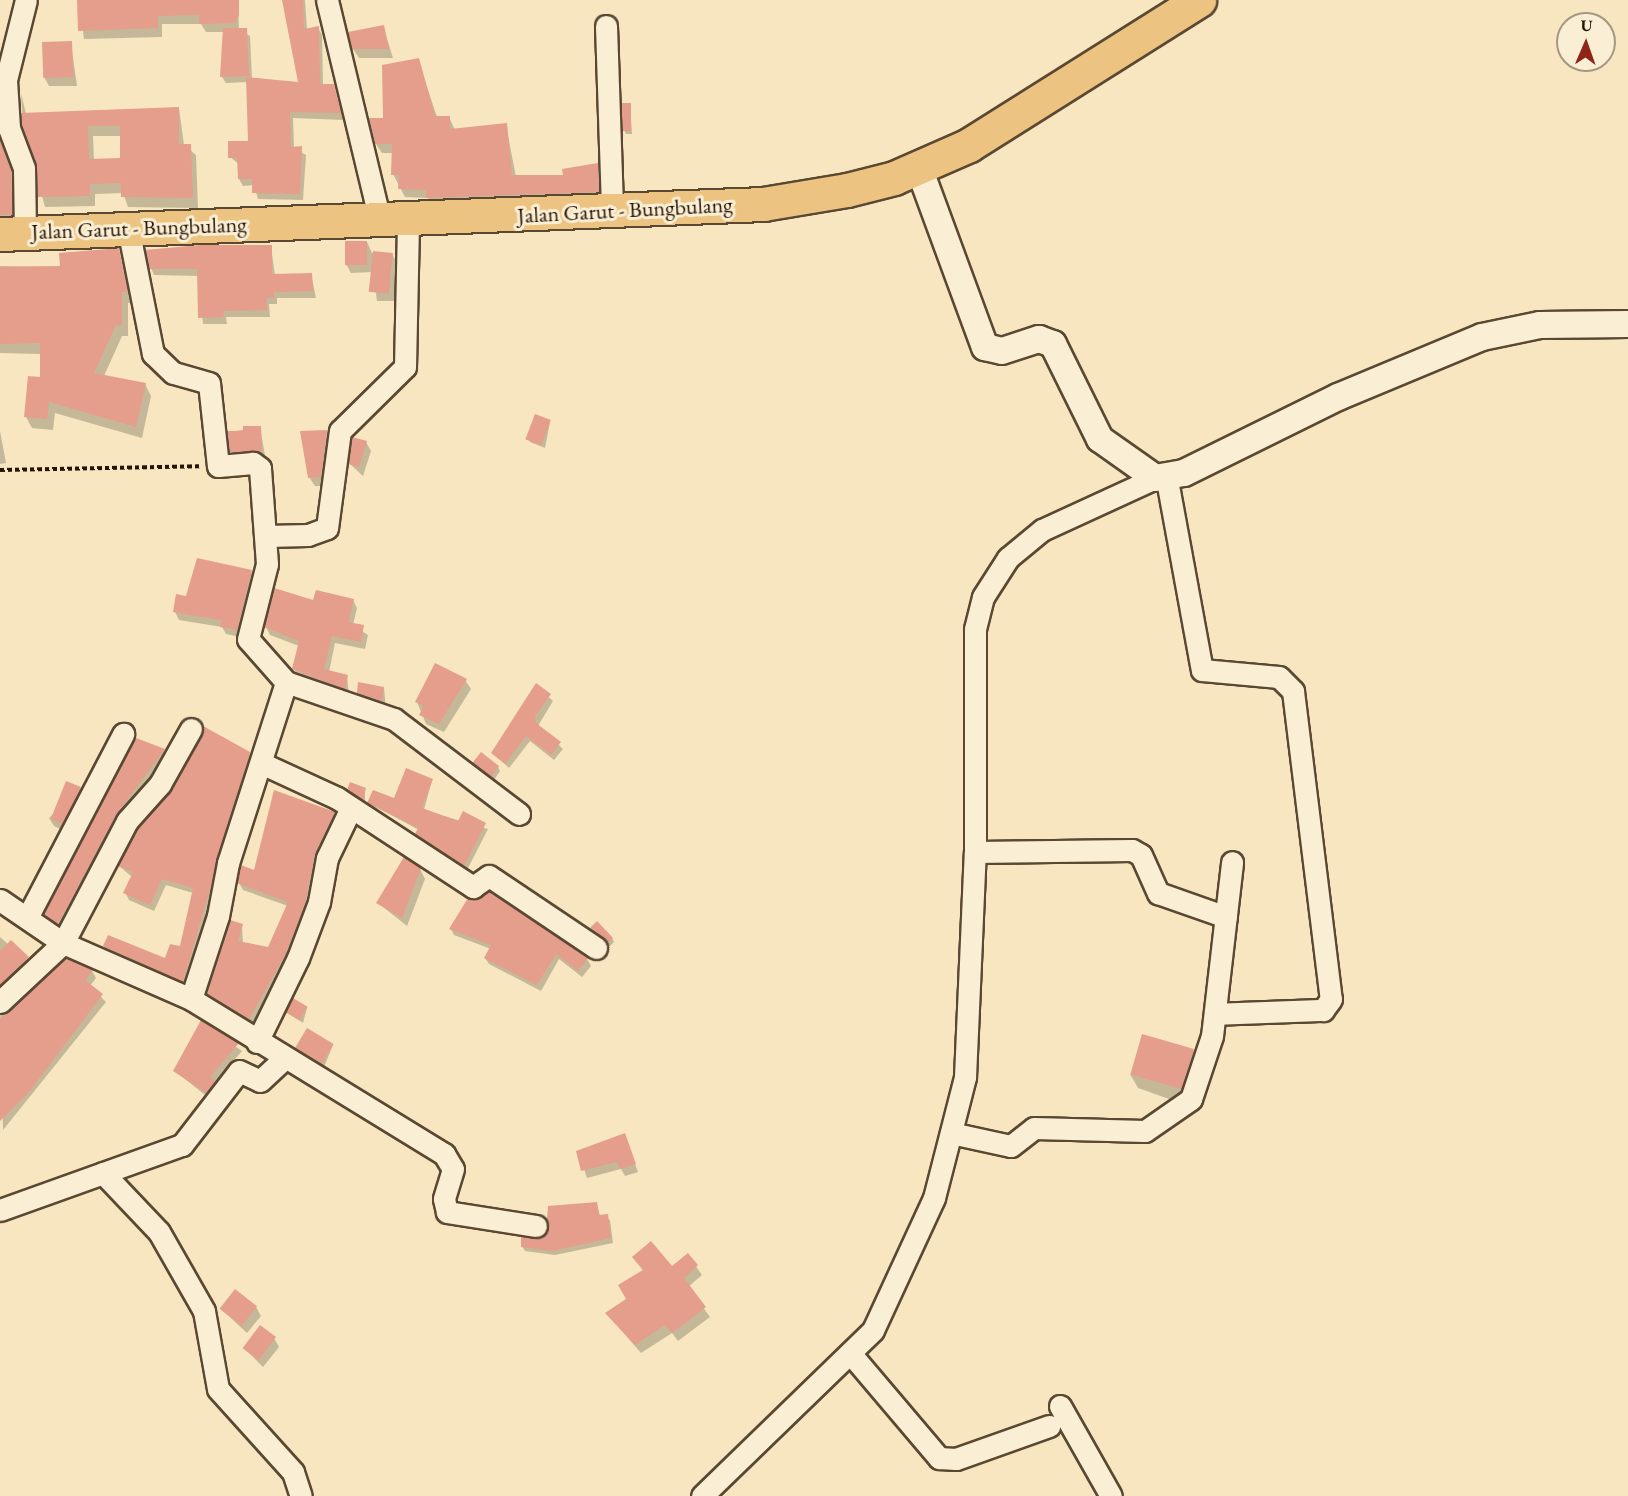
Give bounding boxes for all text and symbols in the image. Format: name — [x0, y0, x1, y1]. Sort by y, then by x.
north arrow — [1556, 12, 1616, 72]
text: U — [1580, 15, 1593, 36]
street label: Jalan Garut - Bungbulang — [517, 191, 733, 229]
street label: Jalan Garut - Bungbulang — [31, 211, 247, 245]

